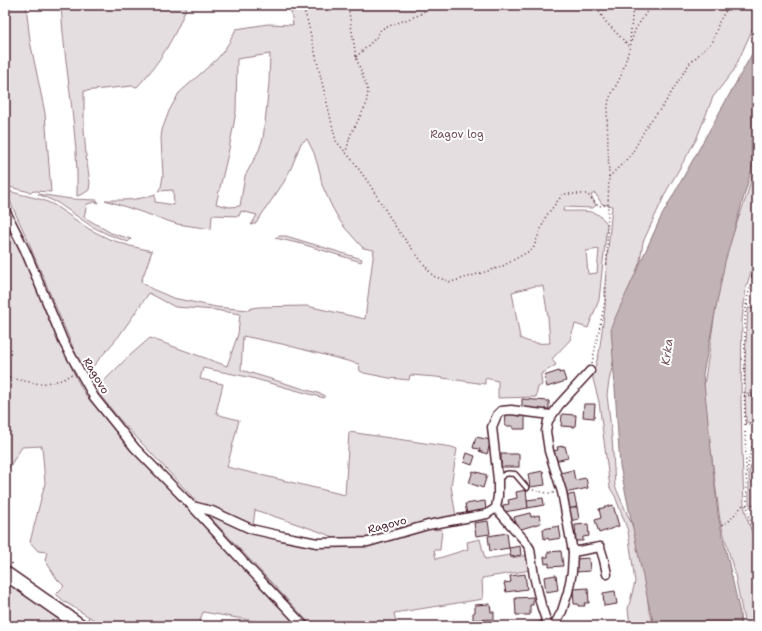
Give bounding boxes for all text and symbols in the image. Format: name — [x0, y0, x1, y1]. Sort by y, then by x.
park label: Ragov log — [430, 127, 484, 142]
water label: Krka — [657, 338, 677, 366]
street label: Ragovo — [79, 355, 113, 397]
street label: Ragovo — [366, 513, 408, 537]

